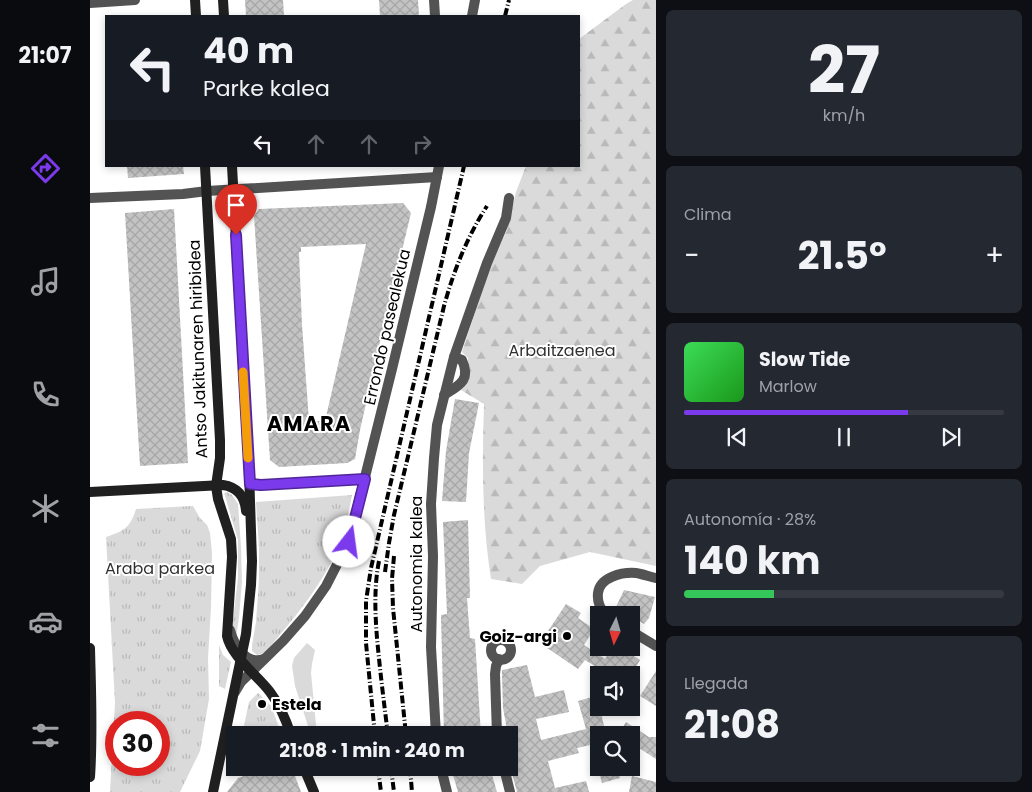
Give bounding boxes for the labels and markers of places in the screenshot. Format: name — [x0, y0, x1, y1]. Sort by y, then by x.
pin — [215, 184, 257, 235]
place label: Goiz-argi — [479, 625, 557, 648]
marker: Goiz-argi — [561, 630, 573, 642]
place label: Estela — [272, 693, 322, 716]
marker: Estela — [256, 698, 268, 710]

